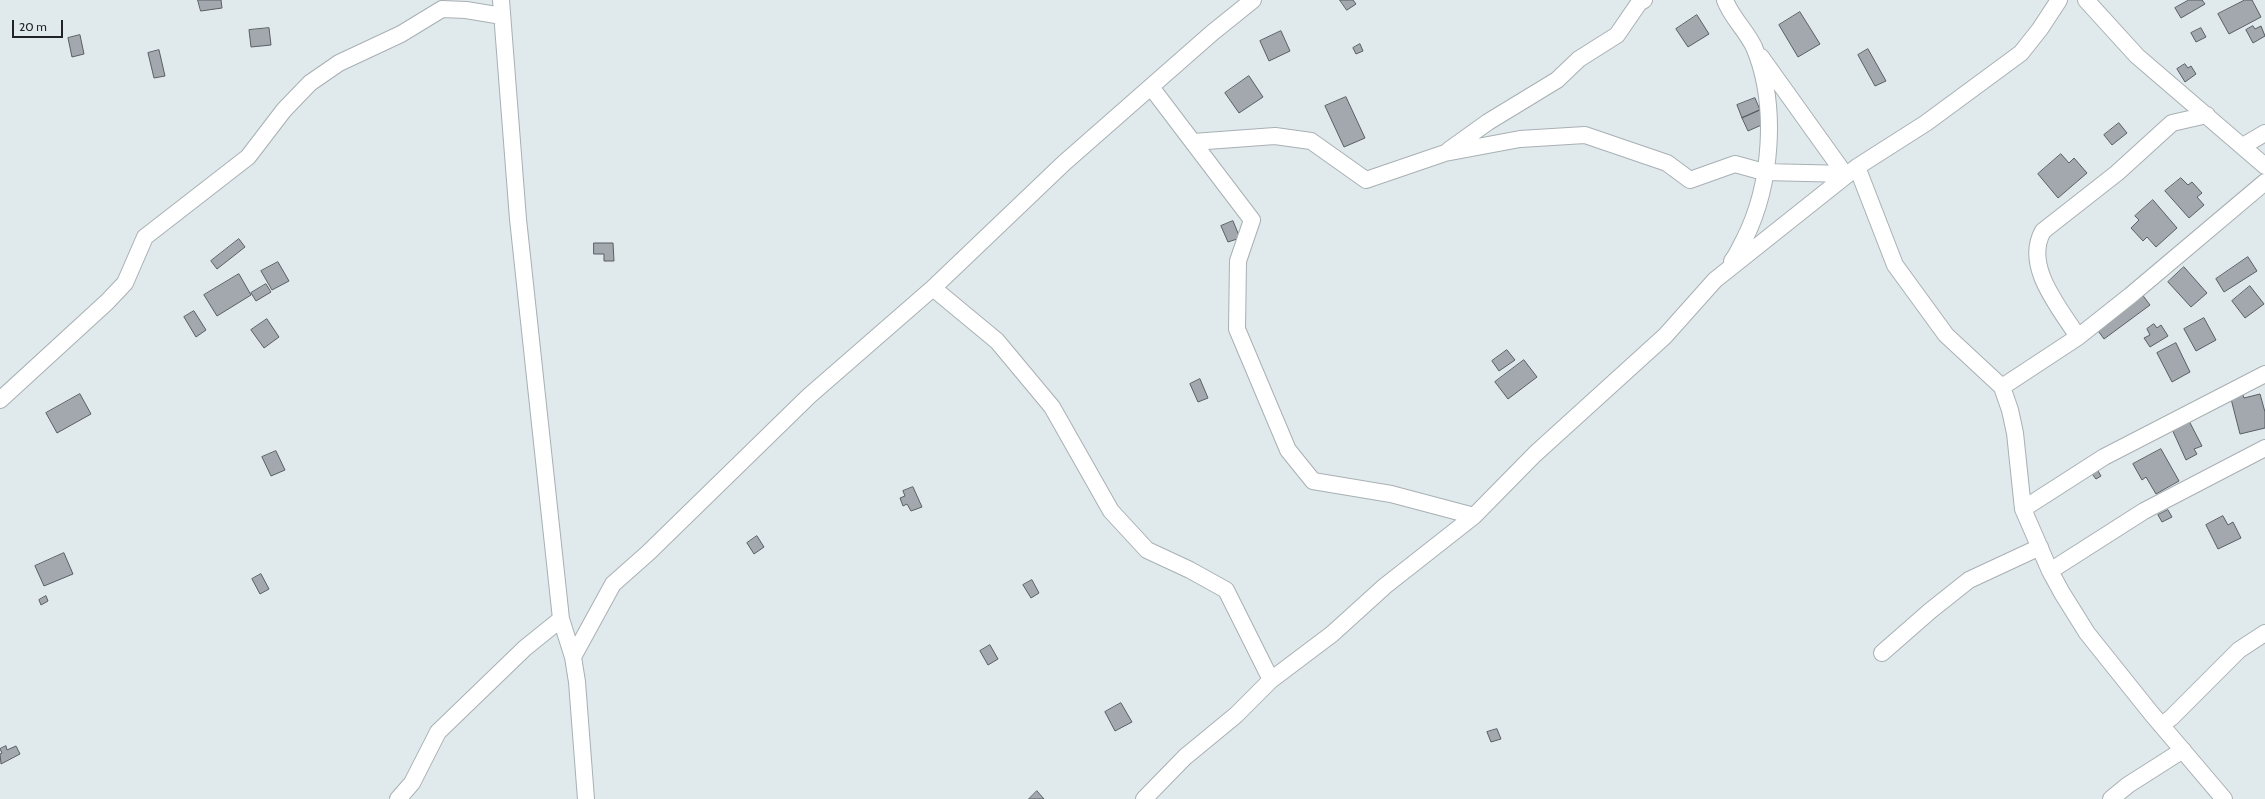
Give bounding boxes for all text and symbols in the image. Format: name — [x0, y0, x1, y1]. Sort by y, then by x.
scale bar — [14, 12, 65, 38]
text: 20 m — [19, 19, 47, 34]

